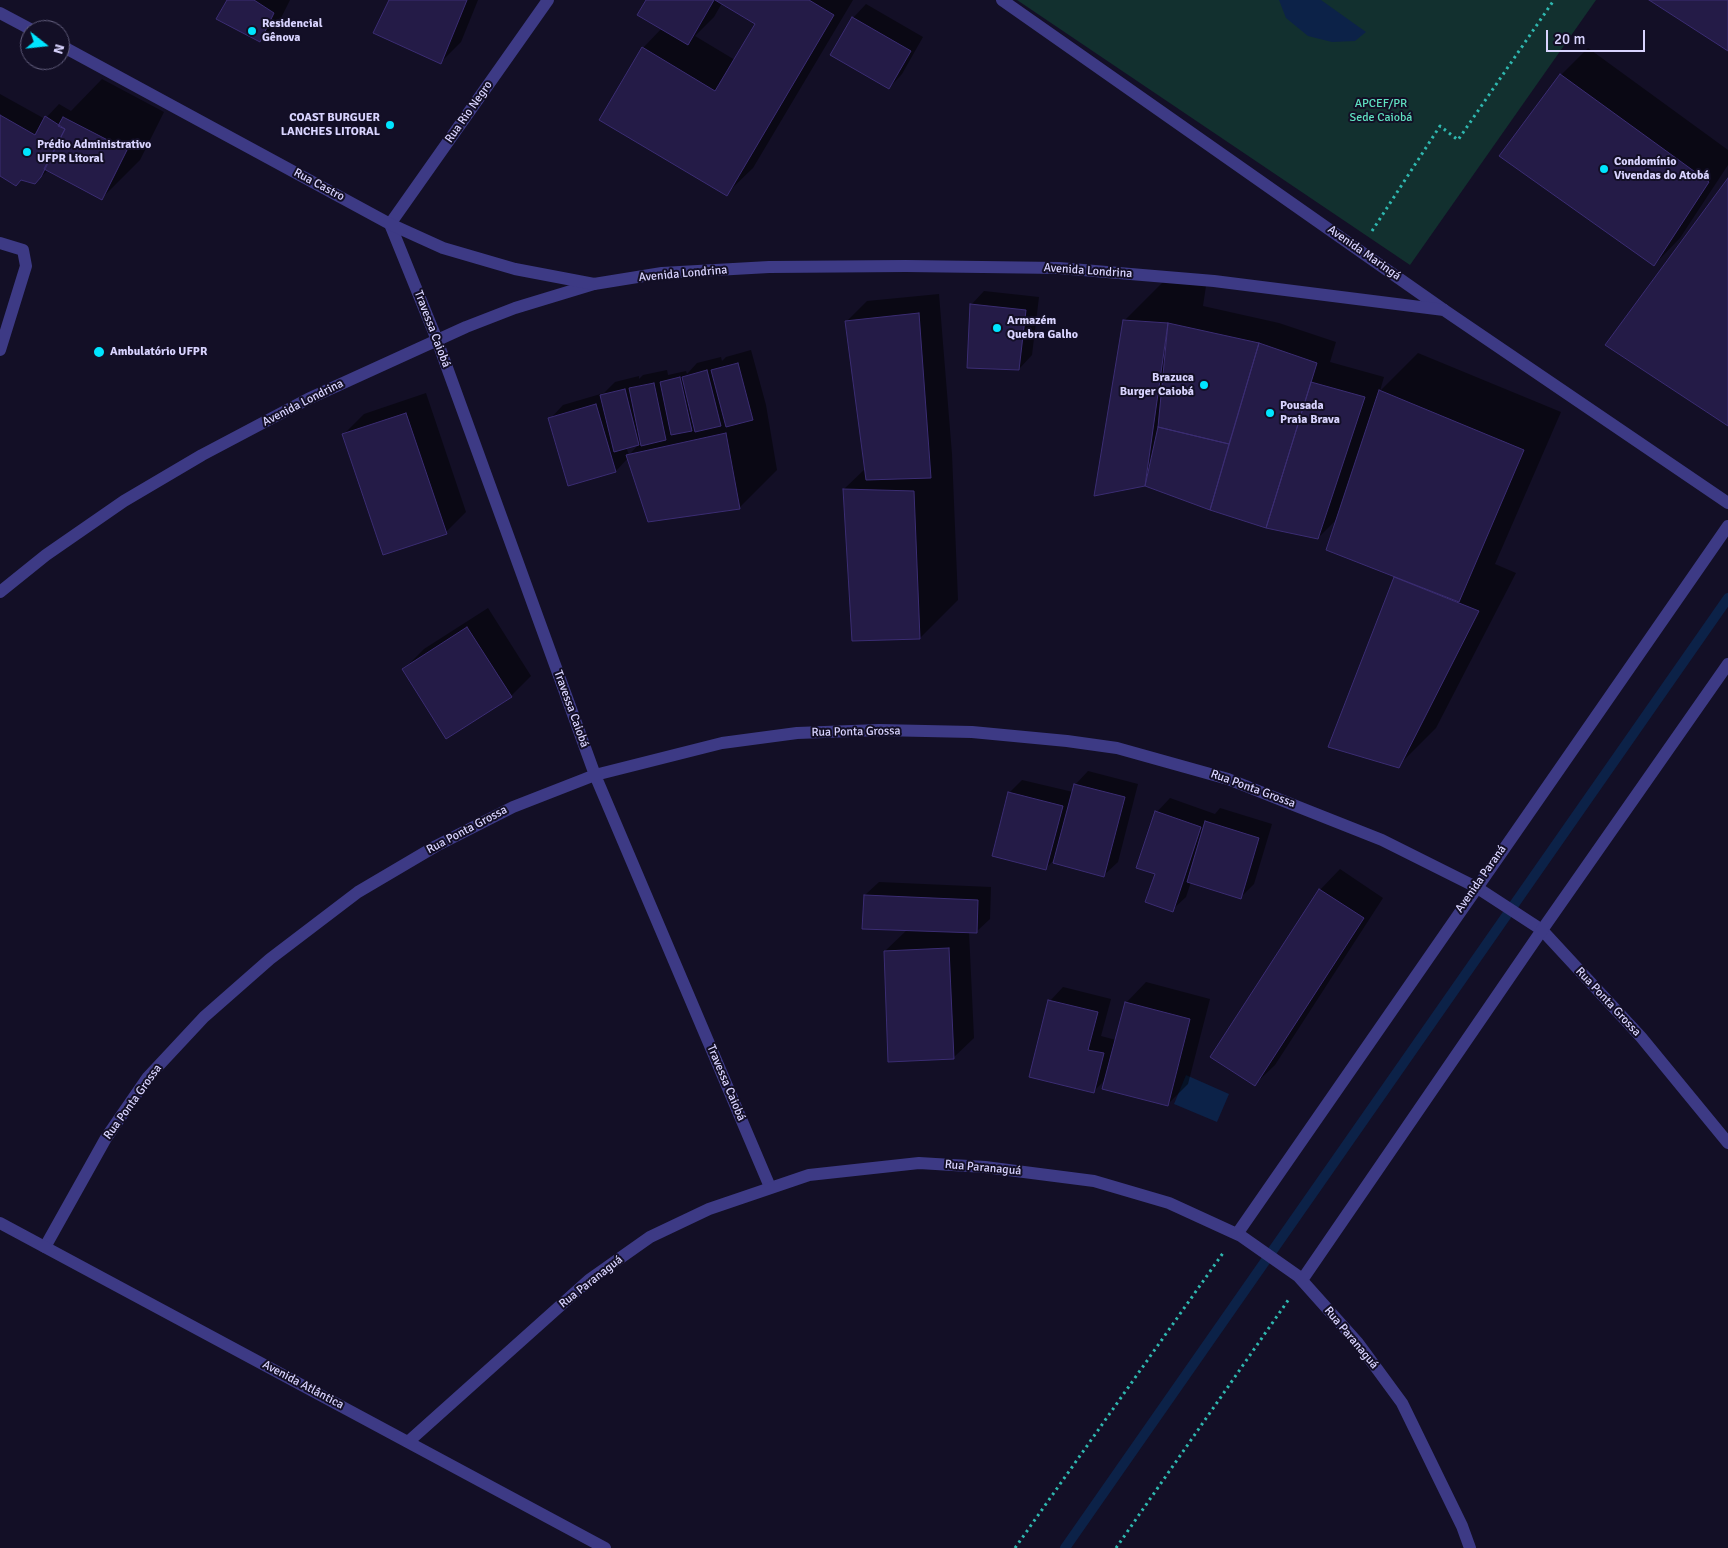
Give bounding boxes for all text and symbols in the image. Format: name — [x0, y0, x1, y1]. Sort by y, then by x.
place label: Residencial Gênova — [262, 17, 322, 45]
north arrow — [20, 20, 70, 70]
scale bar — [1548, 20, 1647, 52]
marker: Residencial Gênova — [246, 25, 258, 37]
text: 20 m — [1554, 30, 1585, 48]
text: N — [49, 42, 68, 56]
street label: Rua Rio Negro — [442, 78, 496, 146]
park label: APCEF/PR Sede Caiobá — [1350, 97, 1412, 125]
place label: COAST BURGUER LANCHES LITORAL — [281, 111, 380, 139]
marker: COAST BURGUER LANCHES LITORAL — [384, 119, 396, 131]
place label: Prédio Administrativo UFPR Litoral — [37, 138, 151, 166]
marker: Prédio Administrativo UFPR Litoral — [21, 146, 33, 158]
place label: Condomínio Vivendas do Atobá — [1614, 155, 1710, 183]
marker: Condomínio Vivendas do Atobá — [1598, 163, 1610, 175]
street label: Rua Castro — [291, 166, 347, 204]
street label: Avenida Maringá — [1325, 222, 1403, 284]
street label: Avenida Londrina — [1043, 261, 1133, 281]
street label: Avenida Londrina — [638, 263, 728, 285]
street label: Travessa Caiobá — [411, 288, 453, 370]
place label: Armazém Quebra Galho — [1007, 314, 1078, 342]
marker: Armazém Quebra Galho — [991, 322, 1003, 334]
marker: Ambulatório UFPR — [92, 345, 106, 359]
place label: Ambulatório UFPR — [110, 345, 207, 359]
place label: Brazuca Burger Caiobá — [1120, 371, 1194, 399]
street label: Avenida Londrina — [260, 376, 346, 430]
marker: Brazuca Burger Caiobá — [1198, 379, 1210, 391]
place label: Pousada Praia Brava — [1280, 399, 1340, 427]
marker: Pousada Praia Brava — [1264, 407, 1276, 419]
street label: Travessa Caiobá — [550, 668, 592, 750]
street label: Rua Ponta Grossa — [811, 724, 901, 740]
street label: Rua Ponta Grossa — [1209, 767, 1297, 811]
street label: Rua Ponta Grossa — [424, 803, 510, 857]
street label: Avenida Paraná — [1452, 843, 1510, 915]
street label: Rua Ponta Grossa — [1572, 964, 1644, 1040]
street label: Travessa Caiobá — [703, 1043, 749, 1123]
street label: Rua Ponta Grossa — [101, 1062, 165, 1142]
street label: Rua Paranaguá — [944, 1157, 1022, 1179]
street label: Rua Paranaguá — [556, 1253, 626, 1311]
street label: Rua Paranaguá — [1321, 1304, 1381, 1372]
street label: Avenida Atlântica — [260, 1357, 346, 1413]

